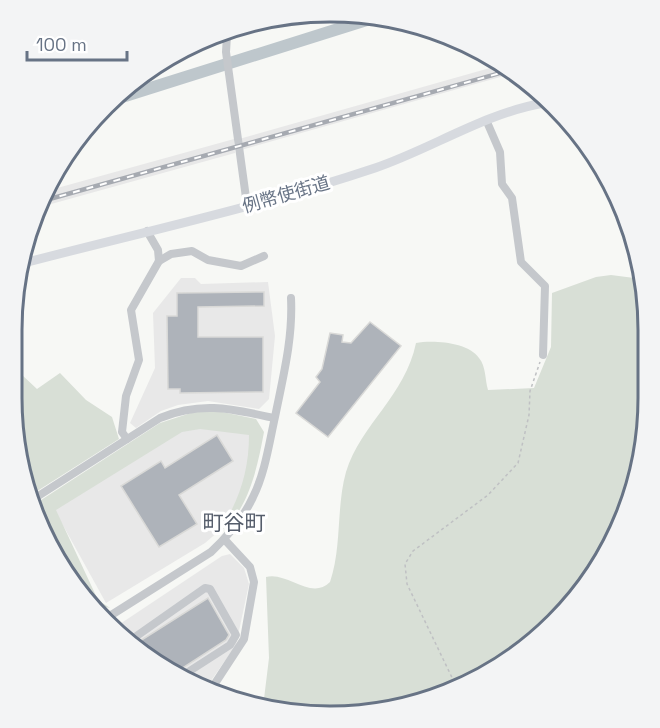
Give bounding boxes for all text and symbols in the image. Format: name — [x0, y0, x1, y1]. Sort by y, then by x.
scale bar — [27, 24, 128, 62]
text: 100 m — [36, 33, 87, 56]
street label: 例幣使街道 — [240, 171, 332, 217]
district label: 町谷町 — [203, 509, 266, 536]

